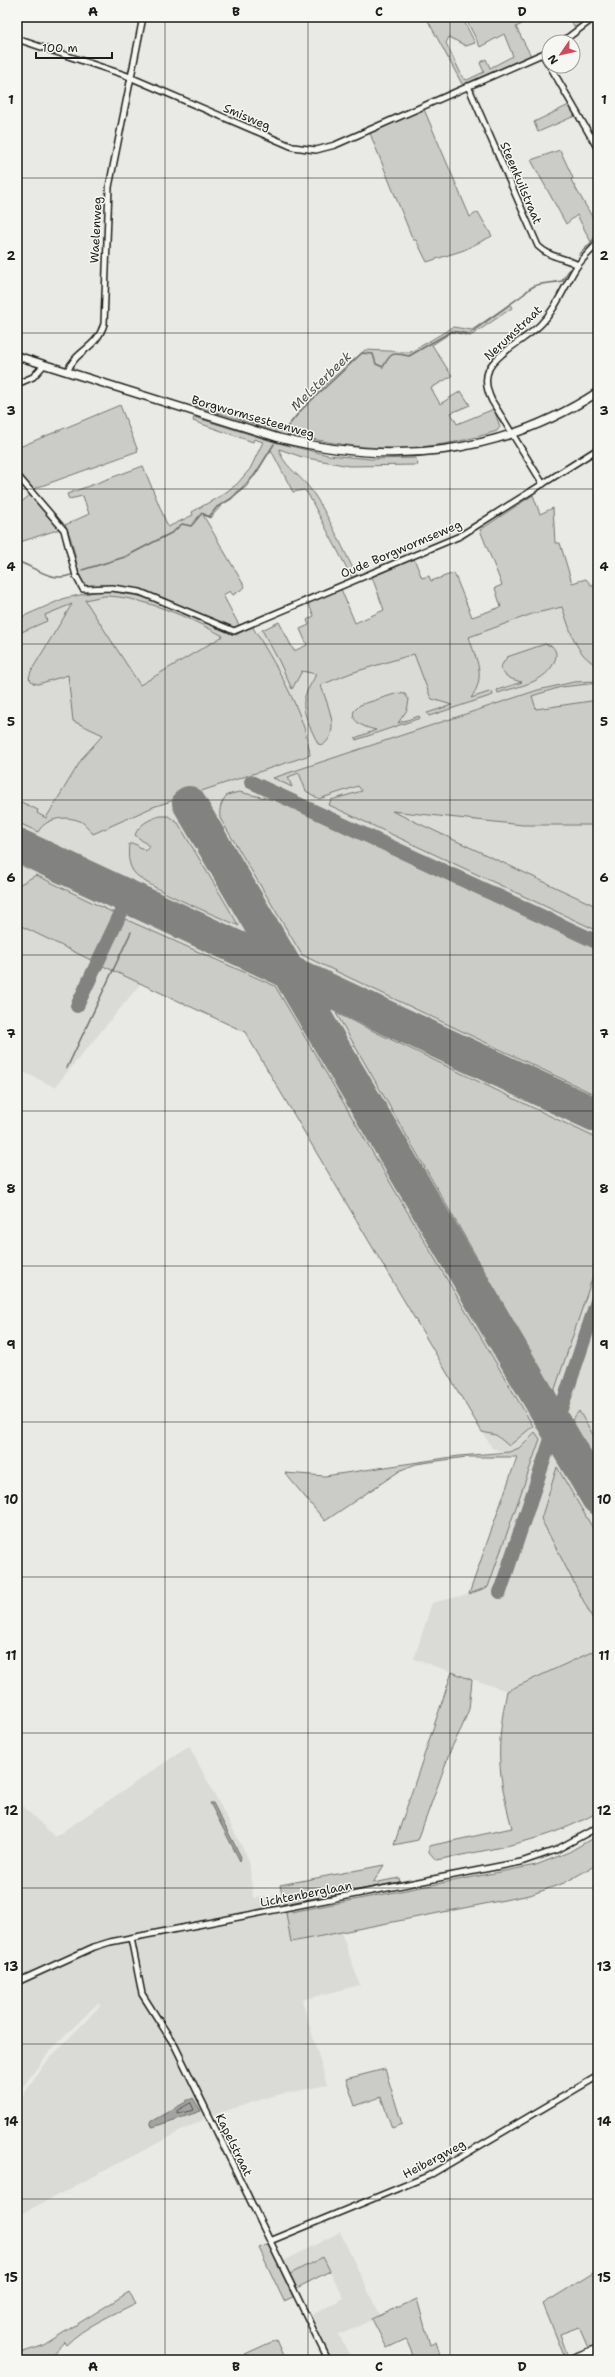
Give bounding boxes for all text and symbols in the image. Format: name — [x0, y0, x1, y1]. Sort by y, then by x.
text: A — [88, 3, 98, 20]
text: B — [232, 3, 240, 20]
text: C — [375, 3, 383, 20]
text: D — [517, 3, 527, 20]
scale bar — [36, 34, 112, 60]
north arrow — [541, 34, 581, 74]
text: 100 m — [42, 40, 78, 56]
text: N — [544, 51, 562, 67]
text: 1 — [8, 91, 14, 108]
text: 1 — [601, 91, 607, 108]
street label: Smisweg — [221, 100, 273, 134]
street label: Steenkuilstraat — [496, 139, 546, 227]
street label: Waelenweg — [86, 196, 106, 264]
text: 2 — [6, 247, 16, 264]
text: 2 — [599, 247, 609, 264]
street label: Nerumstraat — [481, 302, 545, 364]
water label: Melsterbeek — [287, 347, 355, 414]
street label: Borgwormsesteenweg — [190, 392, 316, 442]
text: 3 — [6, 402, 16, 419]
text: 3 — [599, 402, 609, 419]
street label: Oude Borgwormseweg — [338, 516, 464, 582]
text: 4 — [6, 558, 16, 575]
text: 4 — [599, 558, 609, 575]
text: 5 — [7, 713, 15, 730]
text: 5 — [600, 713, 608, 730]
text: 6 — [6, 869, 16, 886]
text: 6 — [599, 869, 609, 886]
text: 7 — [6, 1025, 16, 1042]
text: 7 — [599, 1025, 609, 1042]
text: 8 — [6, 1180, 16, 1197]
text: 8 — [599, 1180, 609, 1197]
text: 9 — [6, 1336, 16, 1353]
text: 9 — [599, 1336, 609, 1353]
text: 10 — [4, 1491, 18, 1508]
text: 10 — [597, 1491, 611, 1508]
text: 11 — [5, 1647, 17, 1664]
text: 11 — [598, 1647, 610, 1664]
text: 12 — [4, 1802, 18, 1819]
text: 12 — [597, 1802, 611, 1819]
street label: Lichtenberglaan — [259, 1877, 353, 1911]
text: 13 — [4, 1958, 18, 1975]
text: 13 — [597, 1958, 611, 1975]
street label: Kapelstraat — [212, 2111, 256, 2179]
text: 14 — [4, 2113, 18, 2130]
text: 14 — [597, 2113, 611, 2130]
street label: Heibergweg — [400, 2136, 468, 2182]
text: 15 — [4, 2269, 18, 2286]
text: 15 — [597, 2269, 611, 2286]
text: A — [88, 2358, 98, 2375]
text: B — [232, 2358, 240, 2375]
text: C — [375, 2358, 383, 2375]
text: D — [517, 2358, 527, 2375]

